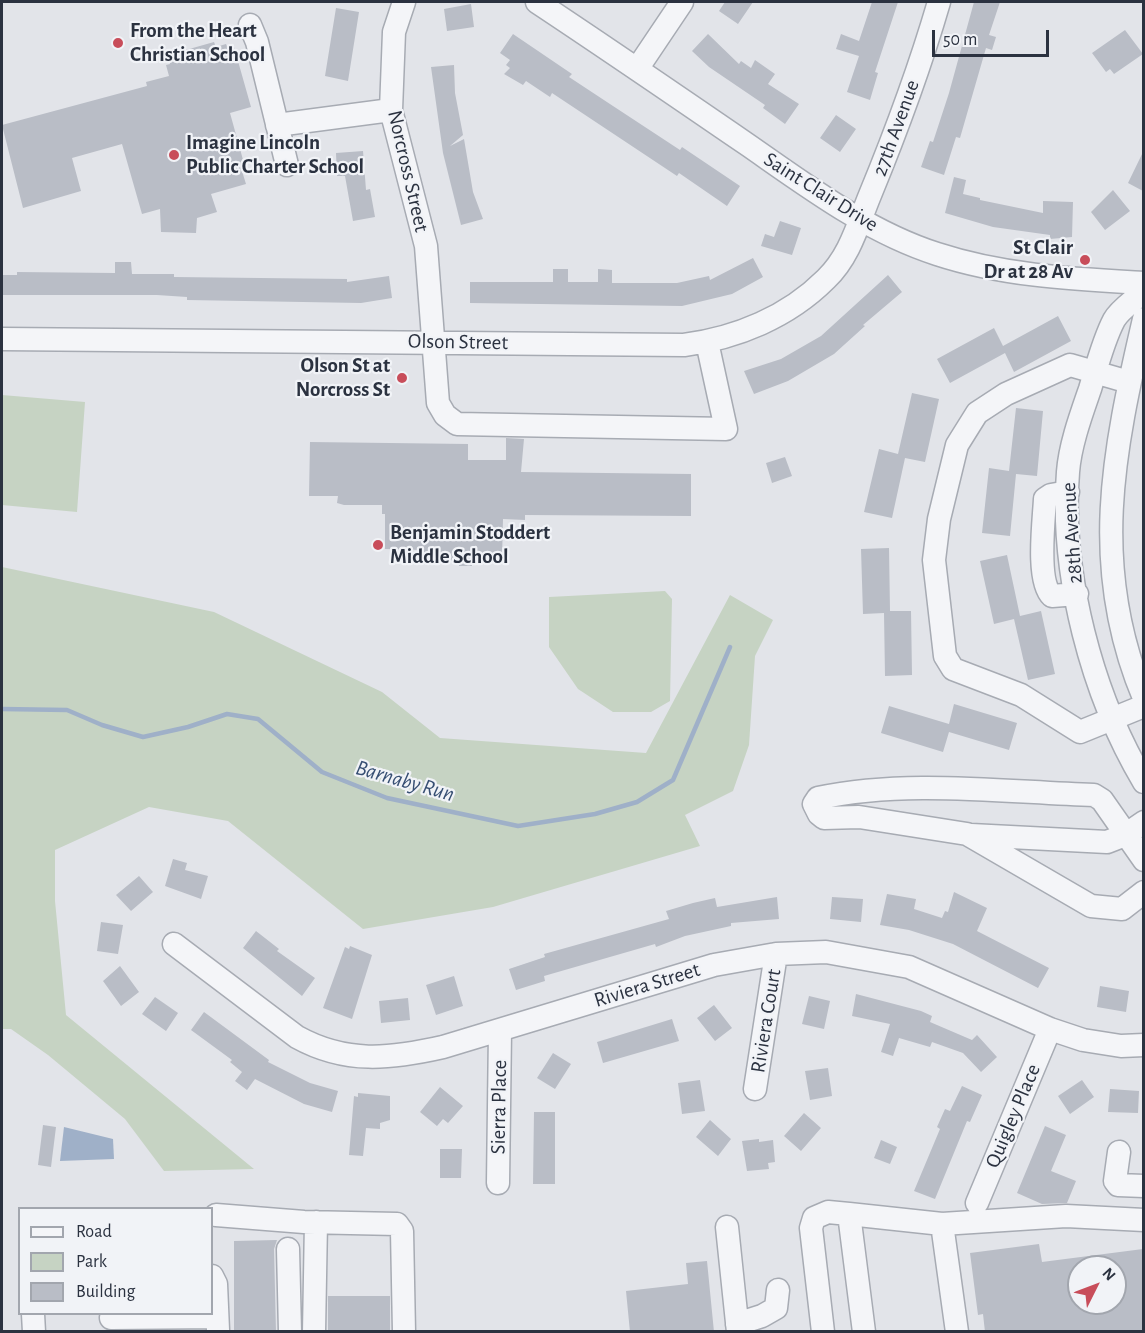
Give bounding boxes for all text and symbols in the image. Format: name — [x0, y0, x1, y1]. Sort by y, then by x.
place label: From the Heart Christian School — [130, 18, 265, 68]
scale bar — [935, 18, 1052, 56]
text: 50 m — [943, 31, 977, 49]
marker: From the Heart Christian School — [111, 36, 125, 50]
street label: 27th Avenue — [867, 76, 925, 180]
street label: Norcross Street — [382, 108, 434, 234]
place label: Imagine Lincoln Public Charter School — [186, 130, 364, 180]
street label: Saint Clair Drive — [759, 147, 883, 237]
marker: Imagine Lincoln Public Charter School — [167, 148, 181, 162]
place label: St Clair Dr at 28 Av — [984, 235, 1073, 285]
marker: St Clair Dr at 28 Av — [1078, 253, 1092, 267]
street label: Olson Street — [408, 329, 508, 355]
place label: Olson St at Norcross St — [296, 353, 390, 403]
marker: Olson St at Norcross St — [395, 371, 409, 385]
street label: 28th Avenue — [1056, 481, 1088, 585]
place label: Benjamin Stoddert Middle School — [390, 520, 550, 570]
marker: Benjamin Stoddert Middle School — [371, 538, 385, 552]
water label: Barnaby Run — [353, 754, 457, 808]
street label: Riviera Street — [591, 957, 703, 1013]
street label: Riviera Court — [745, 967, 787, 1075]
street label: Sierra Place — [486, 1059, 512, 1155]
street label: Quigley Place — [980, 1060, 1046, 1172]
legend — [18, 1207, 213, 1315]
text: Road — [76, 1223, 112, 1241]
text: Park — [76, 1253, 107, 1271]
north arrow — [1067, 1255, 1127, 1315]
text: N — [1099, 1265, 1119, 1284]
text: Building — [76, 1283, 135, 1301]

